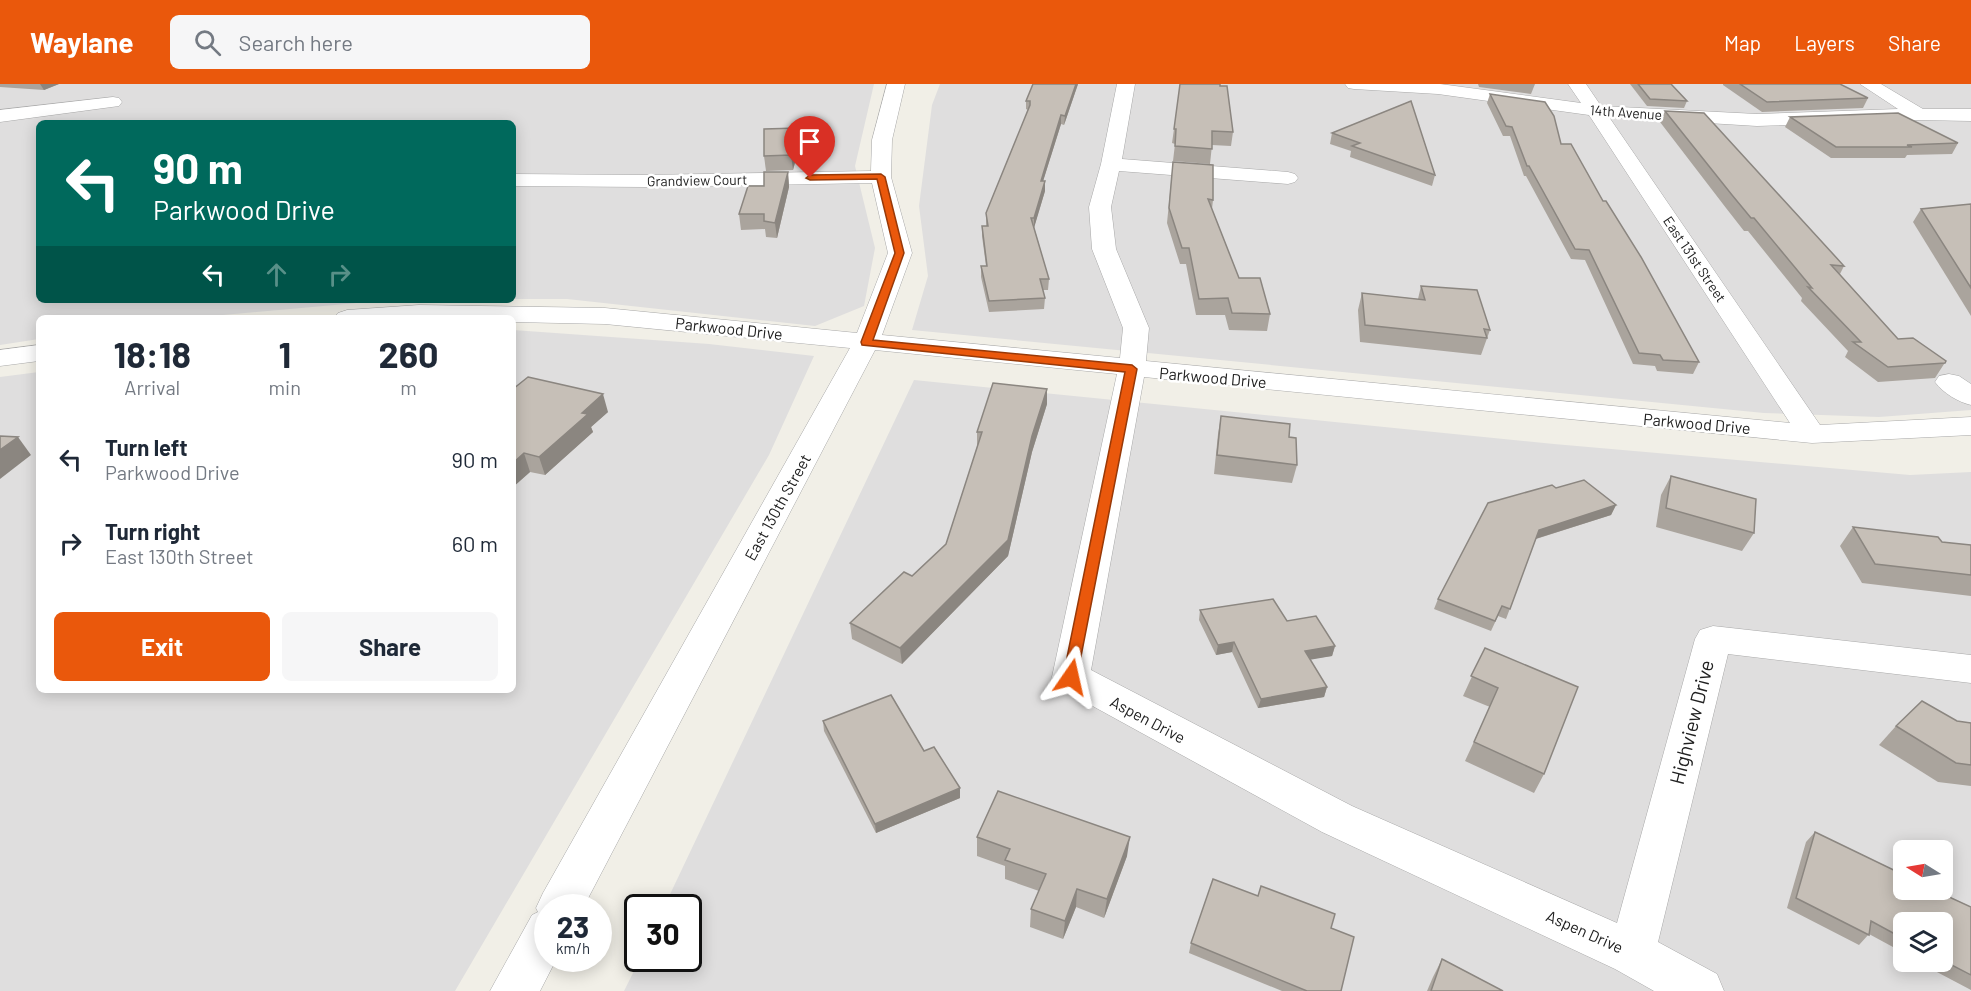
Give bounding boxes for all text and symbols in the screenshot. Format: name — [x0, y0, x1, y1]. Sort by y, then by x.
search box — [170, 15, 590, 69]
text: Waylane — [30, 25, 134, 59]
icon: search — [191, 26, 224, 59]
text: Search here — [239, 29, 353, 55]
text: Map — [1724, 30, 1761, 55]
text: Layers — [1794, 30, 1855, 55]
text: Share — [1888, 30, 1941, 55]
street label: 14th Avenue — [1589, 101, 1663, 123]
pin — [784, 116, 835, 178]
icon: arrive — [793, 125, 826, 158]
text: 90 m — [153, 142, 243, 192]
icon: left — [54, 144, 132, 222]
street label: Grandview Court — [647, 171, 747, 189]
text: Parkwood Drive — [153, 193, 335, 225]
street label: East 131st Street — [1660, 213, 1730, 305]
icon: left — [197, 258, 230, 291]
icon: ahead — [260, 258, 293, 291]
icon: right — [323, 258, 356, 291]
street label: Parkwood Drive — [674, 313, 784, 343]
text: 18:18 — [114, 332, 191, 375]
text: 1 — [278, 332, 291, 375]
text: 260 — [378, 332, 438, 375]
street label: Parkwood Drive — [1159, 363, 1267, 391]
text: Arrival — [124, 375, 180, 399]
text: min — [269, 375, 301, 399]
text: m — [400, 375, 417, 399]
street label: Parkwood Drive — [1643, 409, 1751, 437]
text: Turn left — [105, 434, 188, 460]
icon: left — [54, 443, 87, 476]
text: 90 m — [452, 446, 498, 472]
street label: East 130th Street — [740, 450, 814, 564]
text: Parkwood Drive — [105, 460, 240, 484]
text: Turn right — [105, 518, 200, 544]
icon: right — [54, 527, 87, 560]
text: 60 m — [452, 530, 498, 556]
text: East 130th Street — [105, 544, 253, 568]
button: Exit — [54, 612, 270, 681]
button: Share — [282, 612, 498, 681]
position arrow — [1039, 645, 1103, 709]
street label: Highview Drive — [1664, 657, 1718, 787]
street label: Aspen Drive — [1107, 691, 1189, 747]
north arrow — [1893, 840, 1953, 900]
map controls — [1893, 840, 1953, 972]
speed limit sign: 30 — [624, 894, 702, 972]
street label: Aspen Drive — [1544, 906, 1626, 956]
text: 23 — [557, 908, 589, 944]
button: layers — [1893, 912, 1953, 972]
text: km/h — [556, 939, 590, 957]

